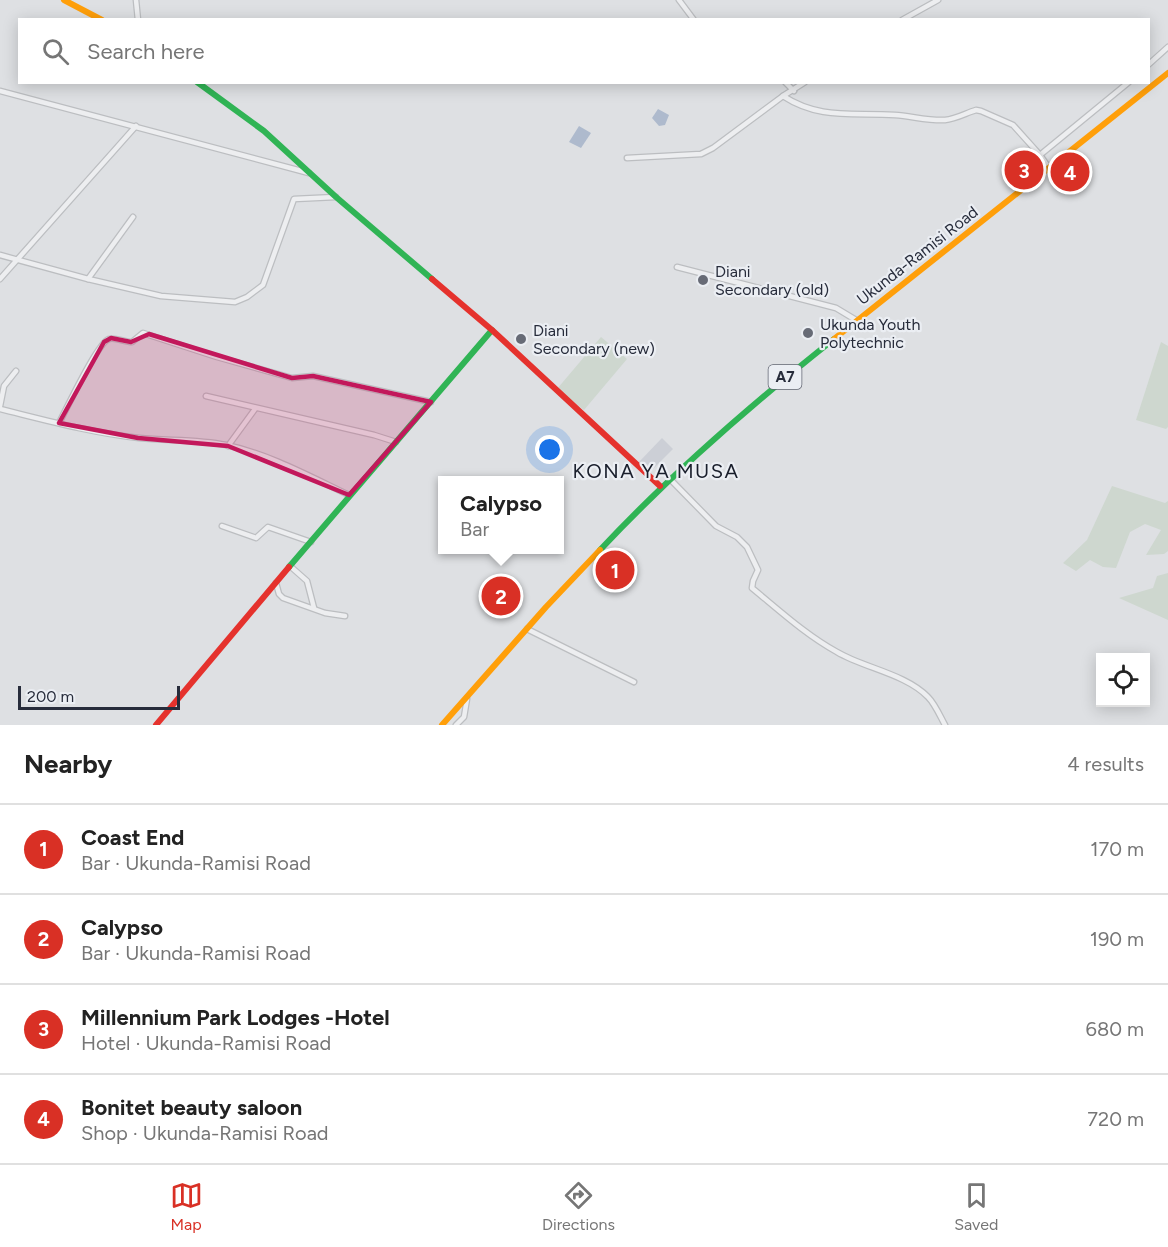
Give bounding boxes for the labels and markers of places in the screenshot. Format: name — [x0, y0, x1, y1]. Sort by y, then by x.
pin: 3 — [1004, 148, 1044, 192]
pin: 4 — [1050, 150, 1090, 195]
place label: Diani Secondary (old) — [715, 262, 829, 299]
marker: Diani Secondary (old) — [696, 273, 710, 287]
place label: Ukunda Youth Polytechnic — [820, 315, 920, 352]
place label: Diani Secondary (new) — [533, 321, 655, 358]
marker: Ukunda Youth Polytechnic — [801, 326, 815, 340]
marker: Diani Secondary (new) — [514, 332, 528, 346]
pin: 1 — [596, 548, 634, 592]
pin: 2 — [482, 574, 520, 618]

